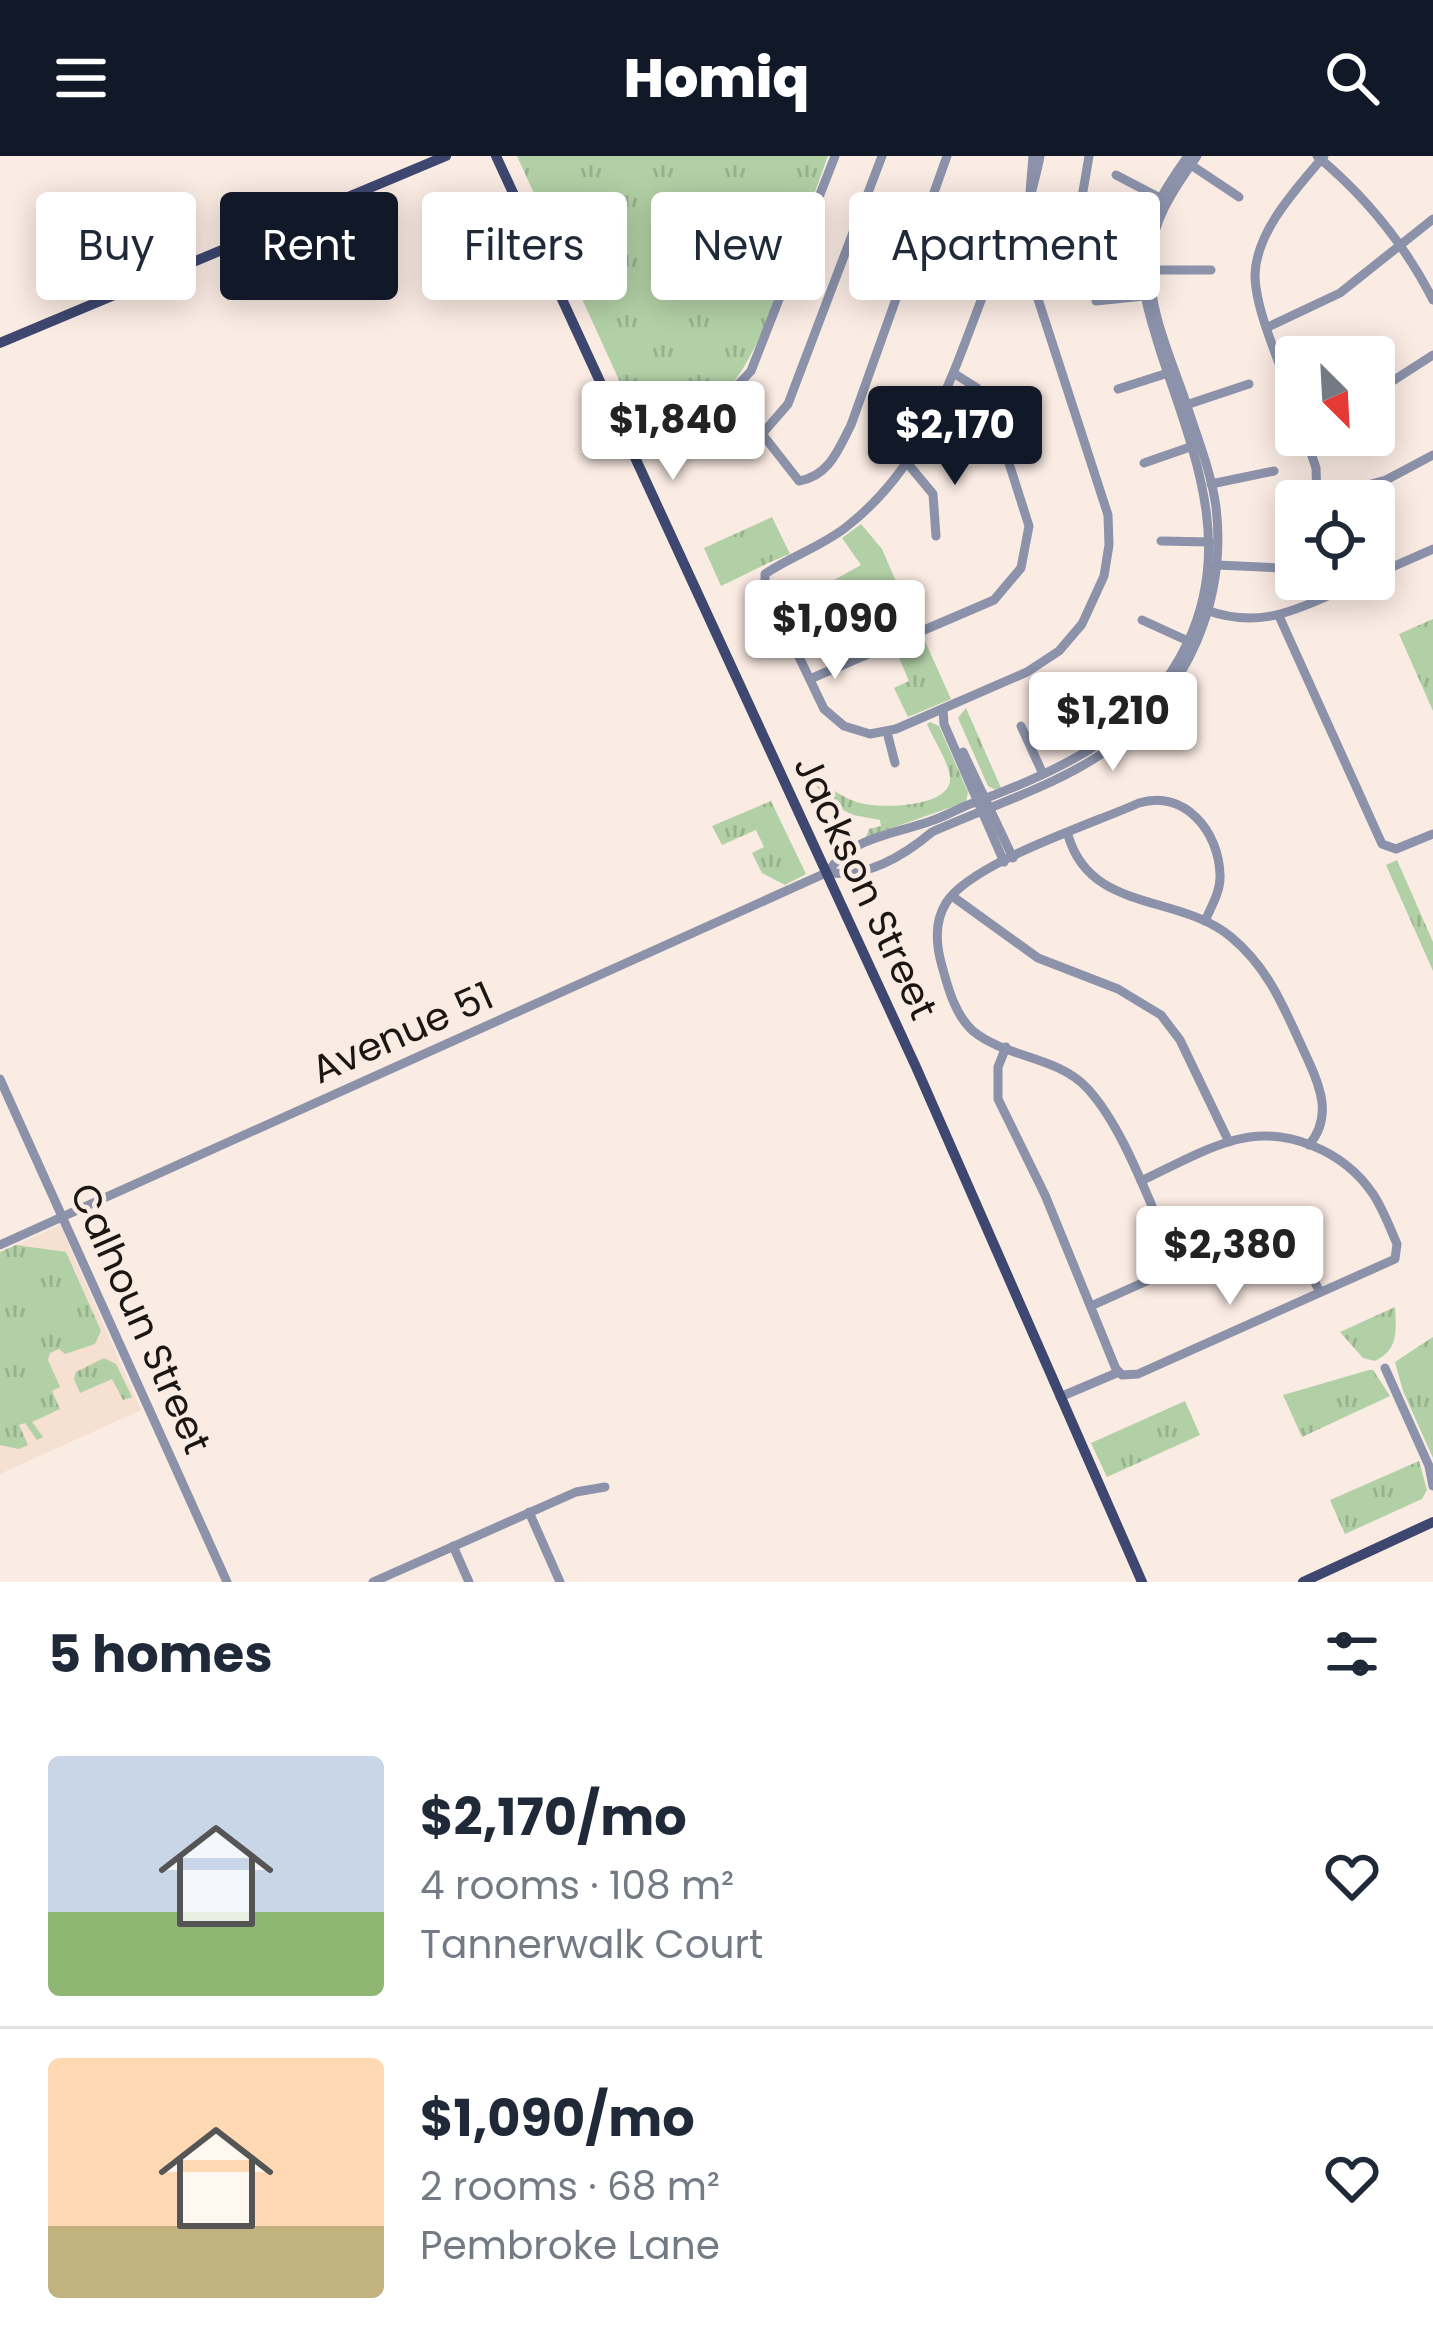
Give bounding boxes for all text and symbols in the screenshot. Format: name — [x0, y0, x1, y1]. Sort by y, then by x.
text: Homiq — [624, 40, 809, 116]
icon: menu — [48, 45, 114, 111]
icon: search — [1319, 45, 1385, 111]
chip: Buy — [36, 192, 196, 300]
chip: Rent — [220, 192, 398, 300]
chip: Filters — [422, 192, 627, 300]
chip: New — [651, 192, 825, 300]
chip: Apartment — [849, 192, 1160, 300]
north arrow — [1275, 336, 1395, 456]
map controls — [1275, 336, 1395, 600]
pin: $1,840 — [575, 381, 771, 483]
pin: $2,170 — [857, 386, 1053, 488]
text: $1,840 — [609, 392, 737, 447]
text: $2,170 — [895, 397, 1015, 452]
button: locate — [1275, 480, 1395, 600]
pin: $1,090 — [737, 580, 933, 682]
text: $1,090 — [772, 591, 898, 646]
pin: $1,210 — [1015, 672, 1211, 774]
text: $1,210 — [1056, 683, 1170, 738]
street label: Jackson Street — [780, 746, 951, 1028]
street label: Avenue 51 — [302, 968, 502, 1097]
street label: Calhoun Street — [56, 1174, 225, 1462]
pin: $2,380 — [1132, 1206, 1328, 1308]
text: $2,380 — [1163, 1217, 1297, 1272]
text: 5 homes — [48, 1618, 273, 1690]
icon: filters — [1319, 1621, 1385, 1687]
text: $2,170/mo — [420, 1781, 687, 1853]
icon: home — [144, 1804, 288, 1948]
icon: heart — [1319, 1843, 1385, 1909]
text: 4 rooms · 108 m² — [420, 1858, 734, 1913]
text: Tannerwalk Court — [420, 1917, 763, 1972]
text: $1,090/mo — [420, 2082, 695, 2154]
icon: home — [144, 2106, 288, 2250]
icon: heart — [1319, 2145, 1385, 2211]
text: 2 rooms · 68 m² — [420, 2159, 720, 2214]
text: Pembroke Lane — [420, 2218, 720, 2273]

